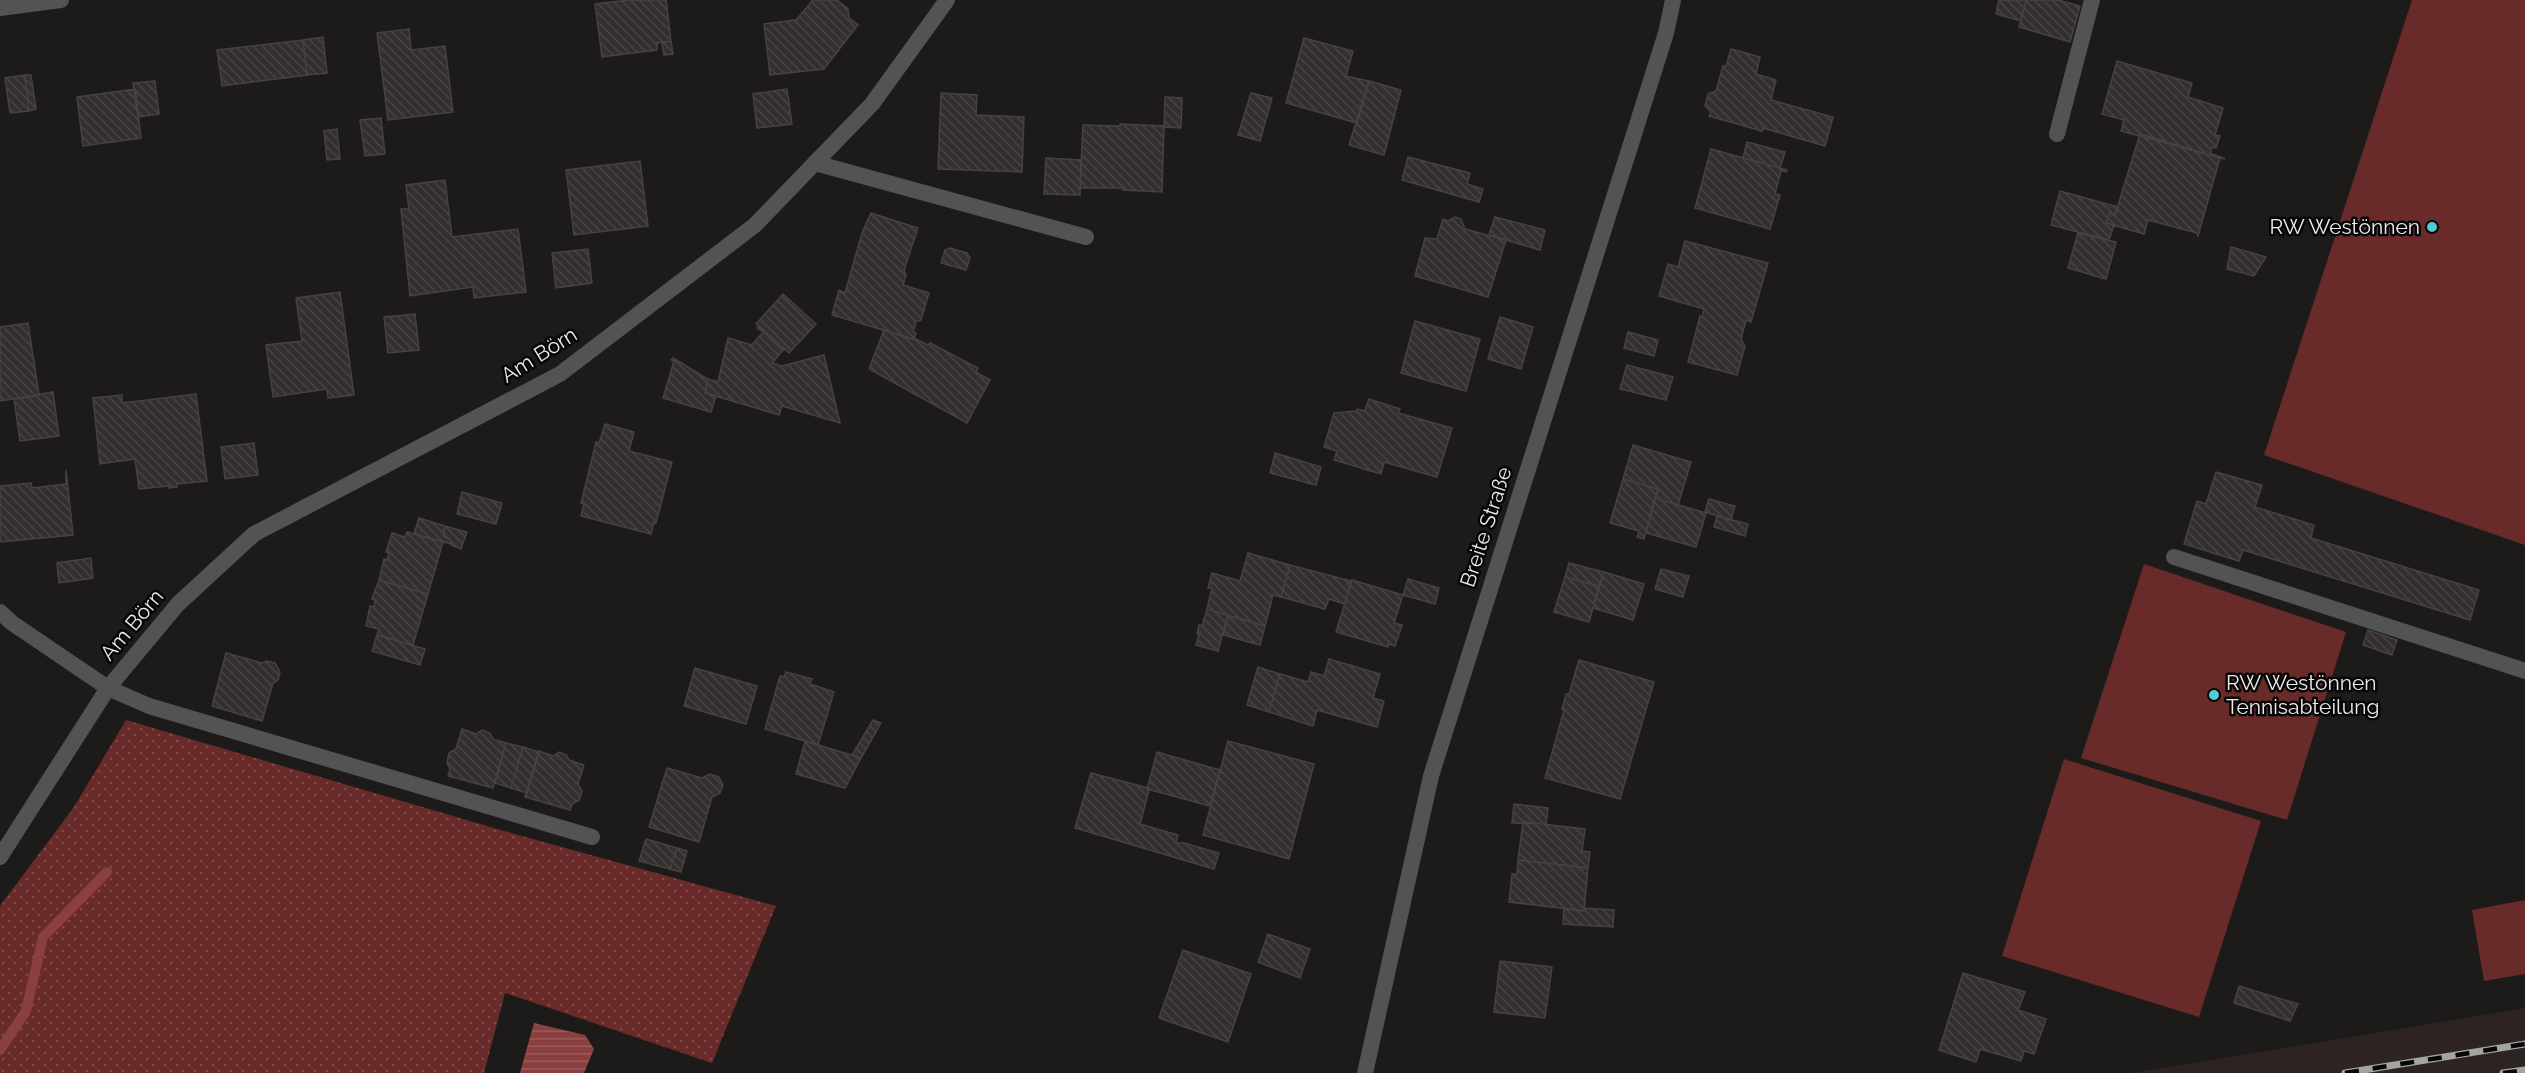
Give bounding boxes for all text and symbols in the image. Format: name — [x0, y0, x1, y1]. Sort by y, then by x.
place label: RW Westönnen — [2269, 214, 2420, 239]
marker: RW Westönnen — [2425, 220, 2439, 234]
street label: Am Börn — [496, 321, 581, 388]
street label: Breite Straße — [1454, 464, 1517, 590]
street label: Am Börn — [95, 584, 168, 665]
place label: RW Westönnen Tennisabteilung — [2226, 670, 2379, 719]
marker: RW Westönnen Tennisabteilung — [2207, 688, 2221, 702]

